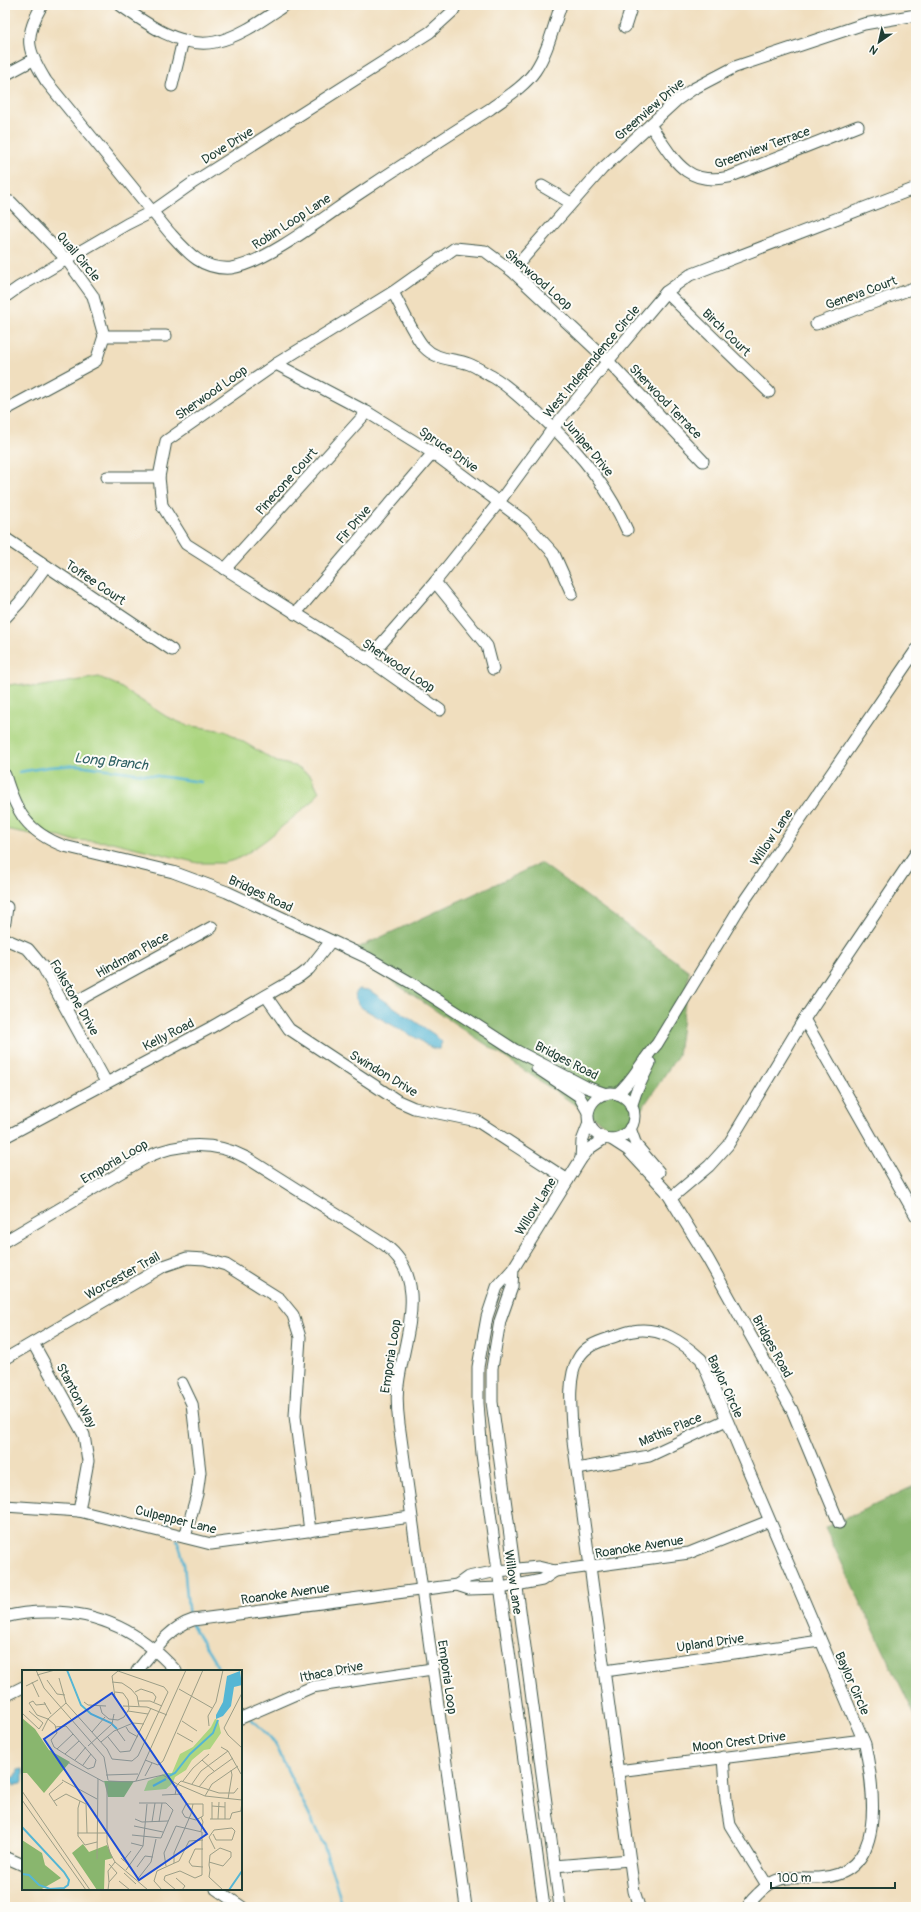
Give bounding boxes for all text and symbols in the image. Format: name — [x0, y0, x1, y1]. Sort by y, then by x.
north arrow — [859, 22, 899, 62]
text: N — [867, 42, 880, 57]
street label: Greenview Drive — [612, 75, 688, 144]
street label: Dove Drive — [199, 123, 257, 168]
street label: Greenview Terrace — [712, 123, 813, 173]
street label: Robin Loop Lane — [249, 190, 334, 253]
street label: Quail Circle — [53, 229, 104, 285]
street label: Sherwood Loop — [501, 246, 575, 313]
street label: Geneva Court — [824, 272, 900, 313]
street label: West Independence Circle — [540, 302, 644, 421]
street label: Birch Court — [699, 306, 754, 360]
street label: Sherwood Terrace — [626, 361, 705, 443]
street label: Sherwood Loop — [172, 362, 251, 424]
street label: Juniper Drive — [560, 416, 617, 480]
street label: Spruce Drive — [416, 424, 482, 476]
street label: Pinecone Court — [252, 444, 321, 518]
street label: Fir Drive — [333, 502, 375, 547]
street label: Toffee Court — [62, 557, 129, 609]
street label: Sherwood Loop — [359, 636, 438, 696]
water label: Long Branch — [73, 749, 150, 774]
street label: Willow Lane — [747, 806, 797, 869]
street label: Bridges Road — [226, 872, 295, 916]
street label: Hindman Place — [93, 928, 172, 981]
street label: Folkstone Drive — [46, 957, 103, 1039]
street label: Kelly Road — [140, 1015, 197, 1055]
street label: Bridges Road — [532, 1038, 601, 1084]
street label: Swindon Drive — [346, 1047, 421, 1101]
street label: Emporia Loop — [78, 1136, 151, 1187]
street label: Willow Lane — [512, 1174, 560, 1238]
street label: Worcester Trail — [82, 1249, 163, 1303]
street label: Bridges Road — [748, 1312, 796, 1381]
street label: Emporia Loop — [377, 1318, 405, 1394]
street label: Baylor Circle — [704, 1352, 747, 1421]
street label: Stanton Way — [52, 1361, 100, 1431]
street label: Mathis Place — [637, 1409, 705, 1450]
street label: Culpepper Lane — [134, 1502, 219, 1538]
street label: Roanoke Avenue — [594, 1532, 685, 1562]
street label: Willow Lane — [501, 1549, 526, 1616]
street label: Roanoke Avenue — [240, 1580, 331, 1608]
street label: Upland Drive — [675, 1630, 745, 1656]
street label: Emporia Loop — [434, 1639, 460, 1715]
street label: Baylor Circle — [831, 1649, 873, 1718]
street label: Ithaca Drive — [298, 1658, 365, 1686]
inset map — [22, 1670, 242, 1890]
street label: Moon Crest Drive — [692, 1728, 787, 1756]
scale bar — [771, 1864, 895, 1890]
text: 100 m — [777, 1871, 812, 1886]

